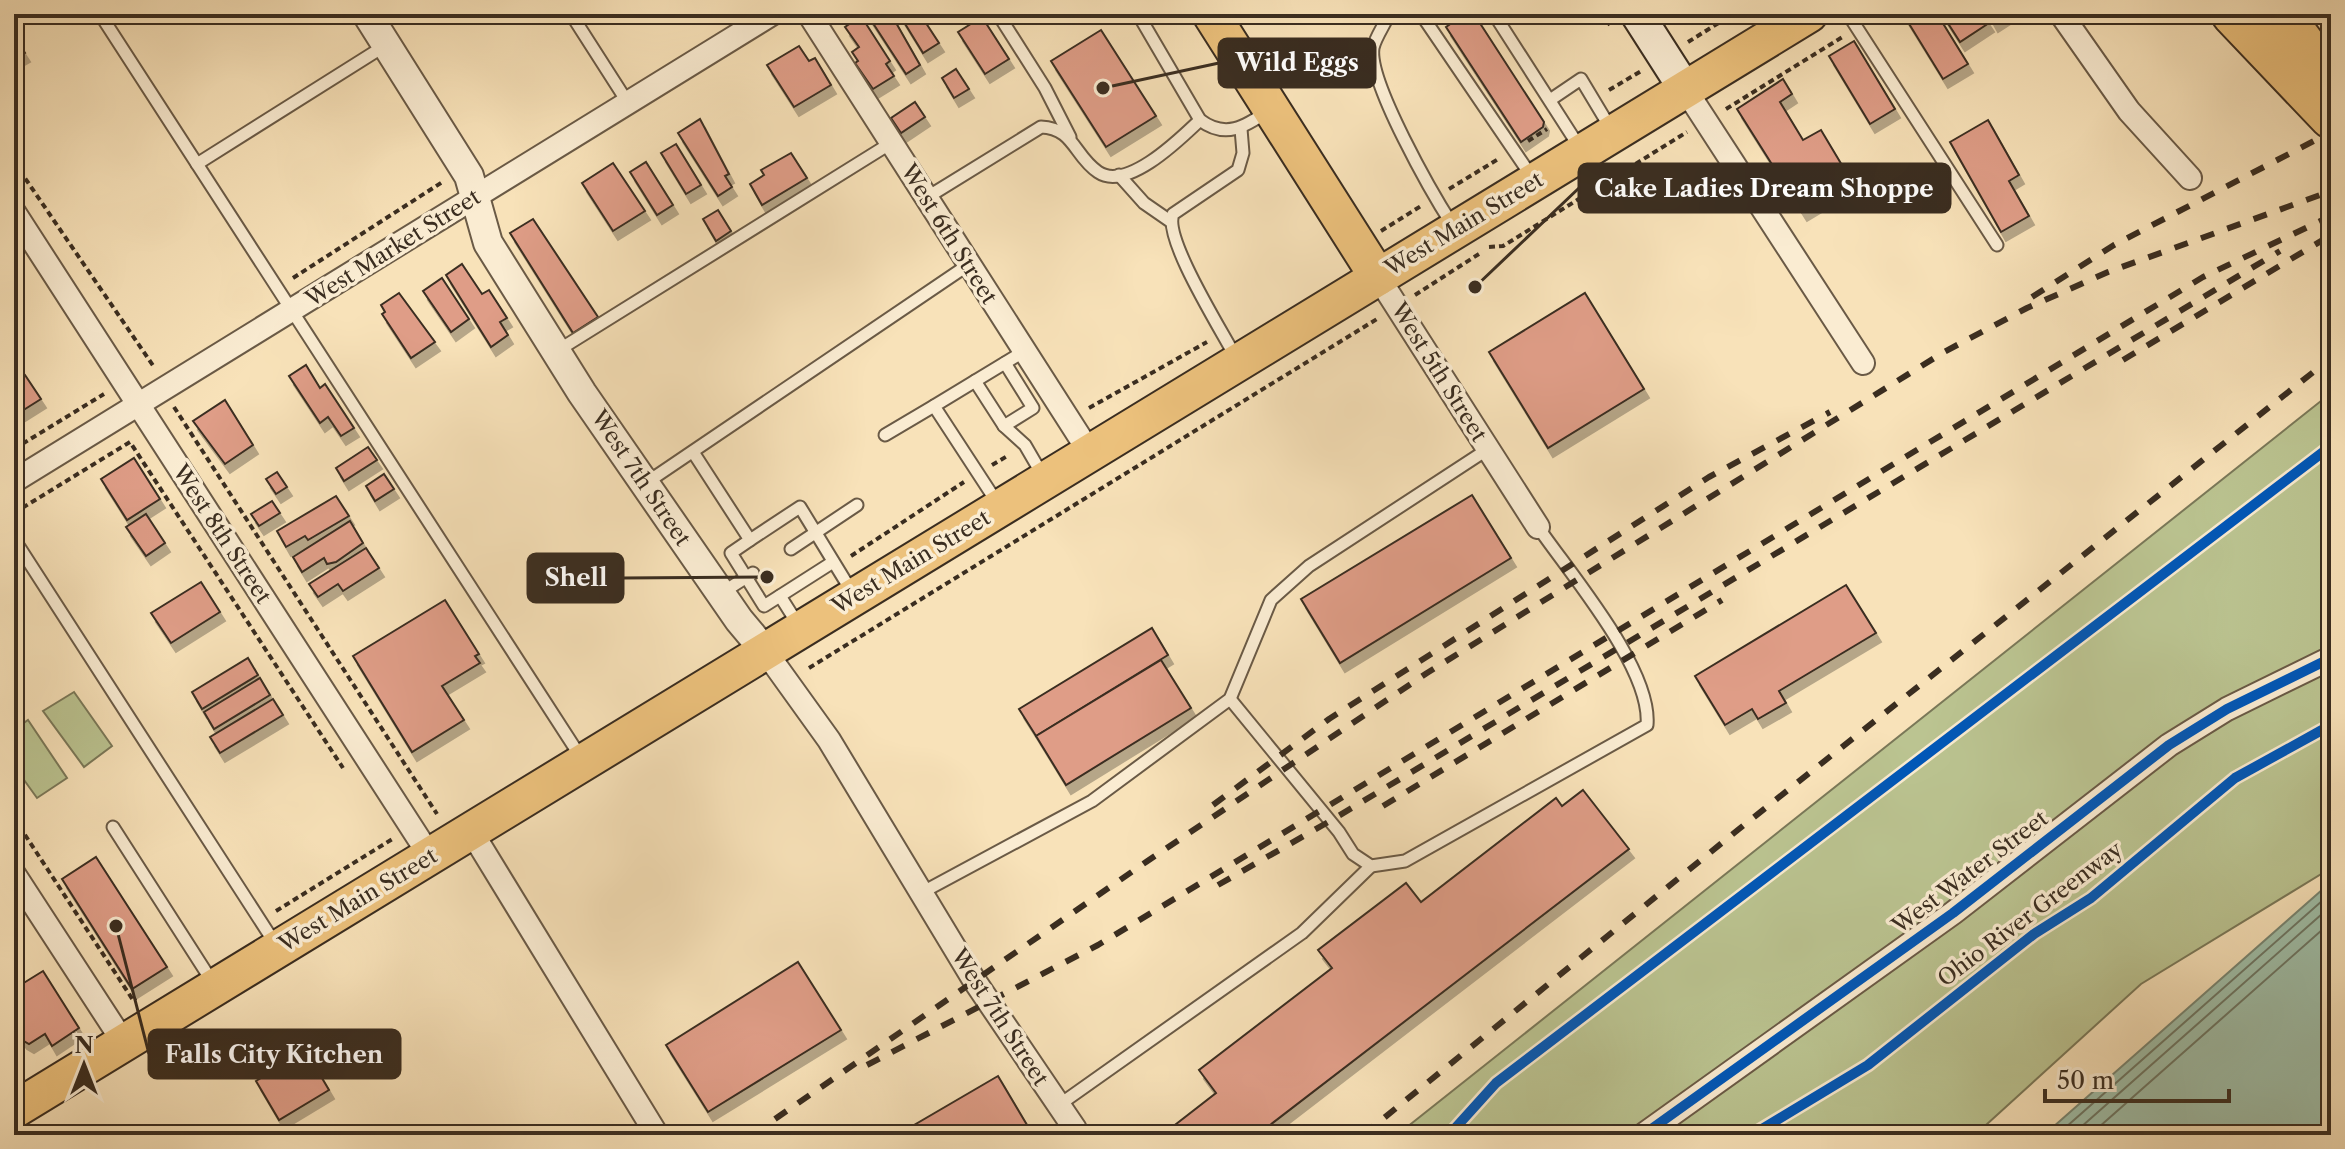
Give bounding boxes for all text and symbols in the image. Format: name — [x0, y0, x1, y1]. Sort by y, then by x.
callout: Wild Eggs — [1219, 39, 1375, 87]
text: Wild Eggs — [1234, 48, 1359, 77]
street label: West 6th Street — [895, 158, 1003, 309]
callout: Cake Ladies Dream Shoppe — [1579, 164, 1950, 212]
street label: West Main Street — [1379, 166, 1548, 282]
text: Cake Ladies Dream Shoppe — [1594, 174, 1934, 203]
street label: West Market Street — [300, 183, 485, 313]
street label: West 5th Street — [1385, 296, 1493, 447]
street label: West 7th Street — [585, 404, 697, 551]
street label: West 8th Street — [166, 459, 277, 609]
street label: West Main Street — [826, 504, 995, 620]
callout: Shell — [528, 554, 623, 602]
text: Shell — [544, 563, 608, 592]
street label: West Water Street — [1886, 805, 2053, 940]
street label: Ohio River Greenway — [1932, 835, 2128, 992]
street label: West Main Street — [273, 842, 442, 958]
street label: West 7th Street — [945, 942, 1055, 1091]
north arrow — [44, 1025, 124, 1105]
callout: Falls City Kitchen — [149, 1030, 400, 1078]
text: N — [74, 1032, 94, 1059]
text: Falls City Kitchen — [165, 1040, 384, 1069]
scale bar — [2045, 1053, 2229, 1103]
text: 50 m — [2057, 1066, 2114, 1095]

